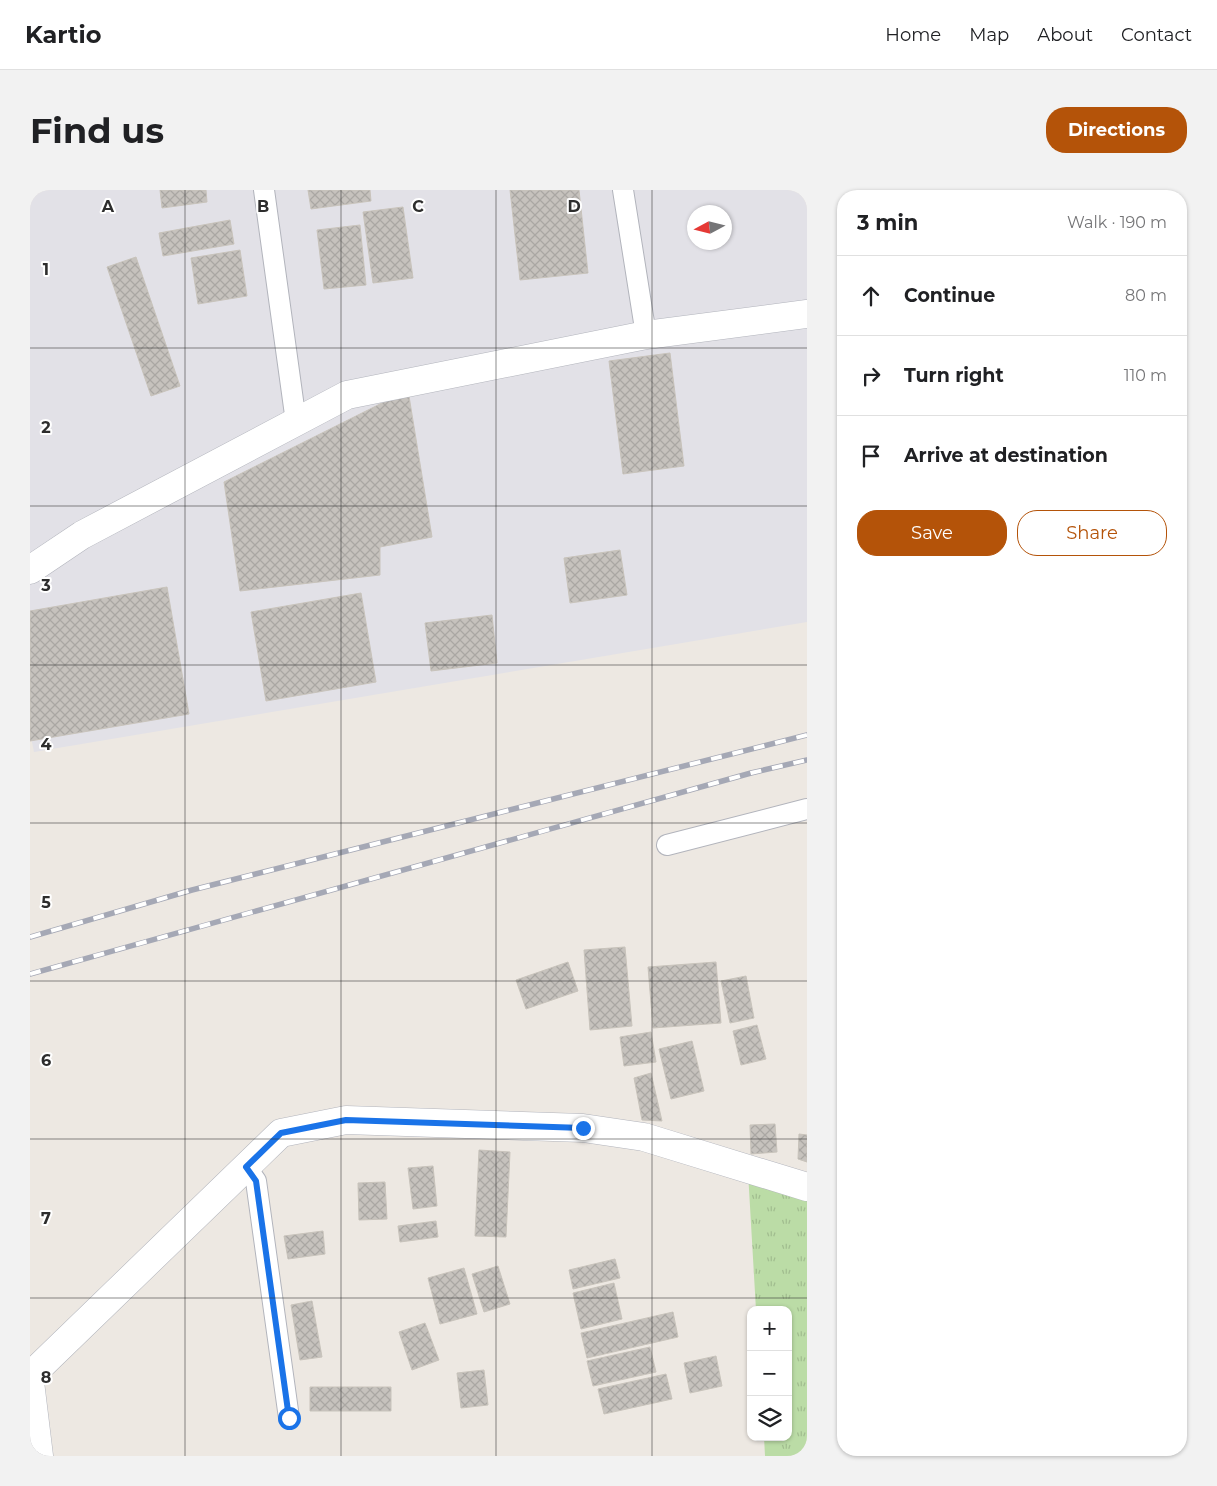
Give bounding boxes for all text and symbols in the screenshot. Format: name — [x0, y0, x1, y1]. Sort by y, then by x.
text: Kartio — [25, 20, 101, 49]
text: Home — [885, 24, 941, 46]
text: Map — [969, 24, 1009, 46]
text: About — [1037, 24, 1093, 46]
text: Contact — [1121, 24, 1192, 46]
button: Directions — [1046, 107, 1187, 153]
text: Find us — [30, 109, 164, 152]
text: A — [101, 197, 115, 216]
text: B — [257, 197, 269, 216]
text: C — [412, 197, 424, 216]
text: D — [567, 197, 581, 216]
north arrow — [687, 205, 732, 250]
text: 3 min — [857, 210, 918, 235]
text: Walk · 190 m — [1067, 213, 1167, 232]
text: 1 — [43, 260, 49, 279]
icon: ahead — [857, 282, 885, 310]
text: Continue — [904, 284, 995, 307]
text: 80 m — [1125, 286, 1167, 305]
icon: right — [857, 362, 885, 390]
text: Turn right — [904, 364, 1004, 387]
text: 110 m — [1124, 366, 1167, 385]
text: 2 — [41, 418, 51, 437]
icon: arrive — [857, 442, 885, 470]
text: Arrive at destination — [904, 444, 1108, 467]
button: Save — [857, 510, 1007, 556]
button: Share — [1017, 510, 1167, 556]
text: 3 — [40, 576, 51, 595]
text: 4 — [40, 735, 52, 754]
text: 5 — [41, 893, 51, 912]
text: 6 — [41, 1051, 51, 1070]
route end — [572, 1117, 595, 1140]
text: 7 — [41, 1209, 51, 1228]
map controls — [747, 1306, 792, 1441]
button: + — [747, 1306, 792, 1351]
button: − — [747, 1351, 792, 1396]
text: 8 — [41, 1368, 51, 1387]
button: layers — [747, 1396, 792, 1441]
route start — [278, 1407, 301, 1430]

